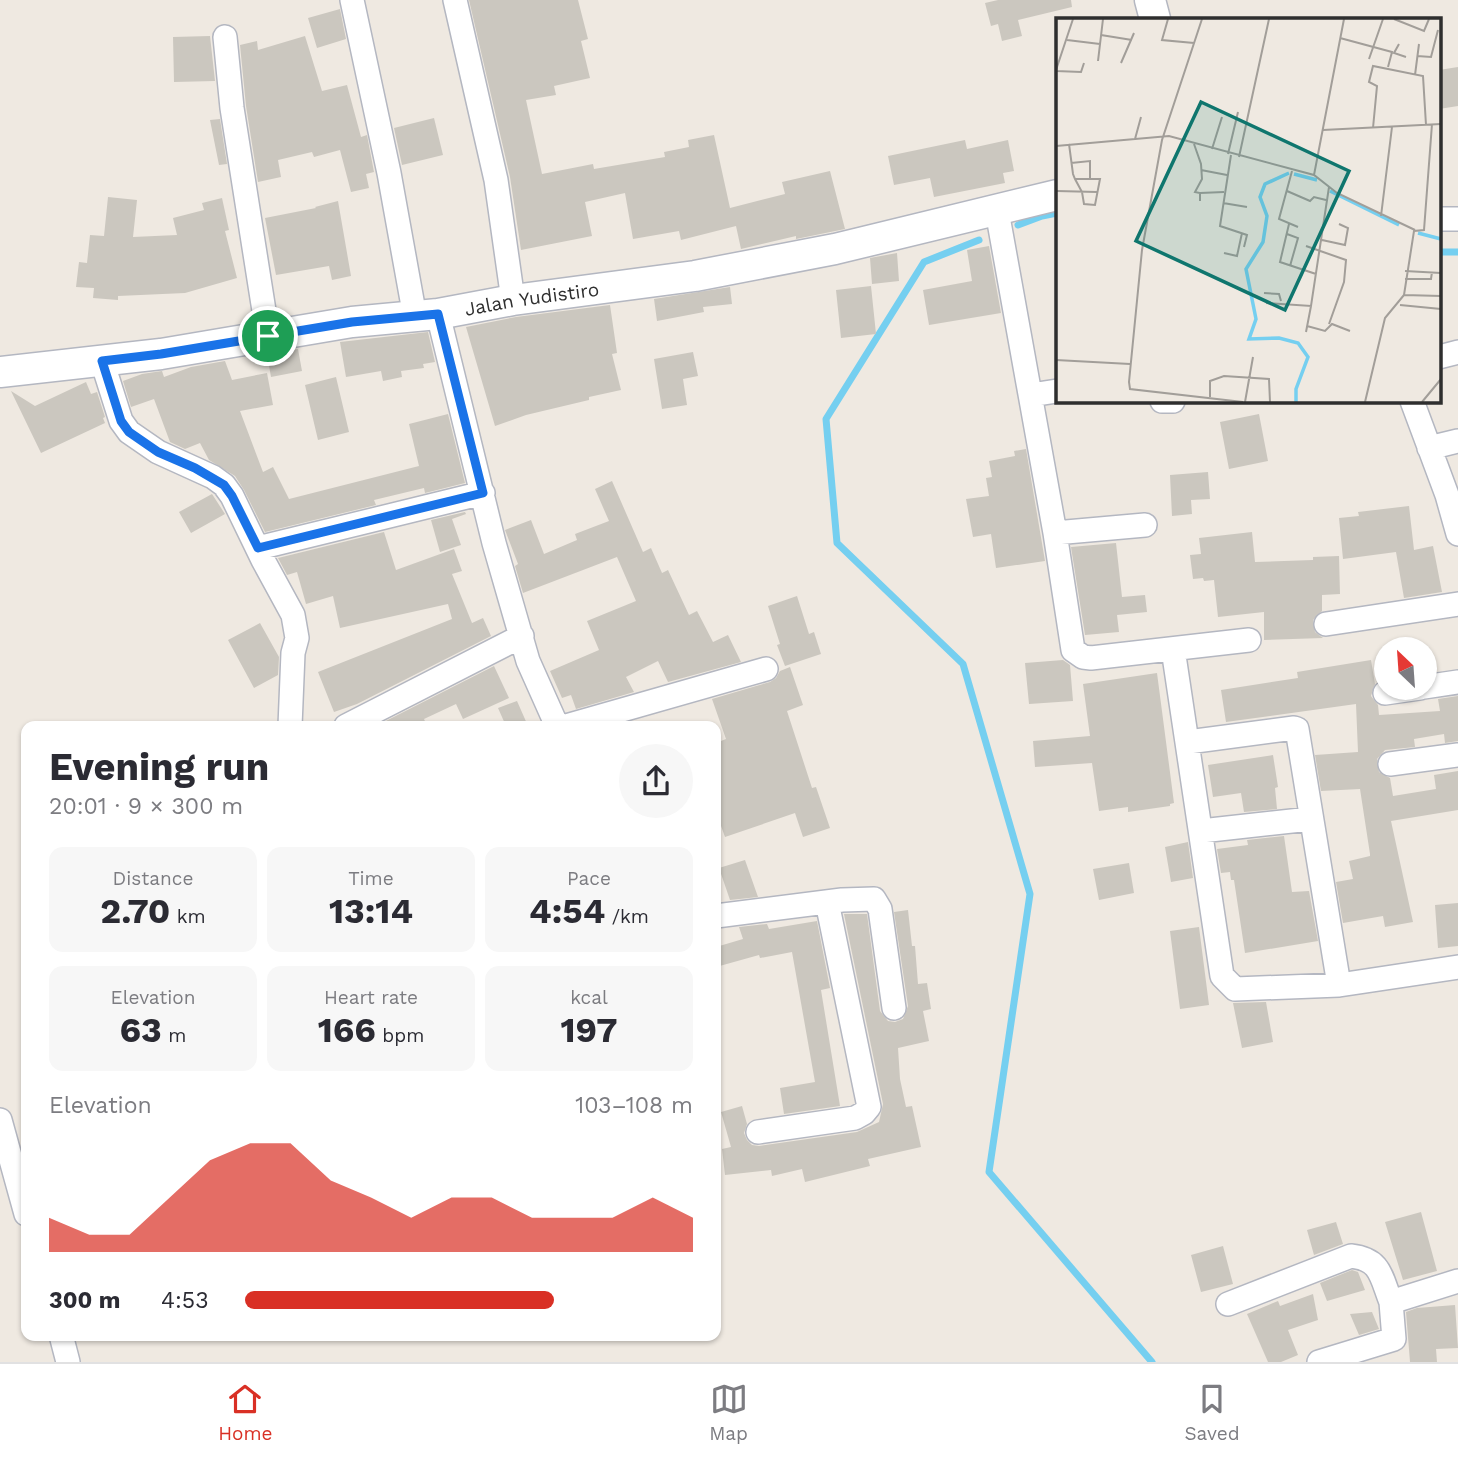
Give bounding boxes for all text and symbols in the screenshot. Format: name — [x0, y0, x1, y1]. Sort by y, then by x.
inset map — [1056, 18, 1440, 402]
street label: Jalan Yudistiro — [463, 278, 600, 321]
pin — [238, 306, 298, 366]
icon: arrive — [249, 317, 287, 355]
north arrow — [1374, 637, 1437, 700]
map controls — [1374, 637, 1437, 700]
button: share — [619, 744, 693, 818]
text: Evening run — [49, 745, 269, 789]
text: 20:01 · 9 × 300 m — [49, 793, 243, 820]
text: Distance — [113, 867, 193, 890]
text: Time — [348, 867, 394, 890]
text: Pace — [567, 867, 611, 890]
text: 2.70 — [100, 890, 170, 932]
text: 13:14 — [329, 890, 413, 932]
text: 4:54 — [529, 890, 605, 932]
text: km — [170, 905, 206, 928]
text: /km — [605, 905, 649, 928]
text: Elevation — [111, 986, 195, 1009]
text: Heart rate — [324, 986, 418, 1009]
text: kcal — [570, 986, 608, 1009]
text: 63 — [120, 1009, 162, 1051]
text: 166 — [318, 1009, 376, 1051]
text: 197 — [560, 1009, 618, 1051]
text: m — [162, 1024, 186, 1047]
text: bpm — [376, 1024, 424, 1047]
text: Elevation — [49, 1092, 152, 1119]
text: 103–108 m — [575, 1092, 693, 1119]
text: 300 m — [49, 1287, 120, 1314]
text: 4:53 — [161, 1287, 209, 1314]
tab: Home — [218, 1380, 273, 1445]
tab: Map — [709, 1380, 748, 1445]
tab: Saved — [1184, 1380, 1240, 1445]

